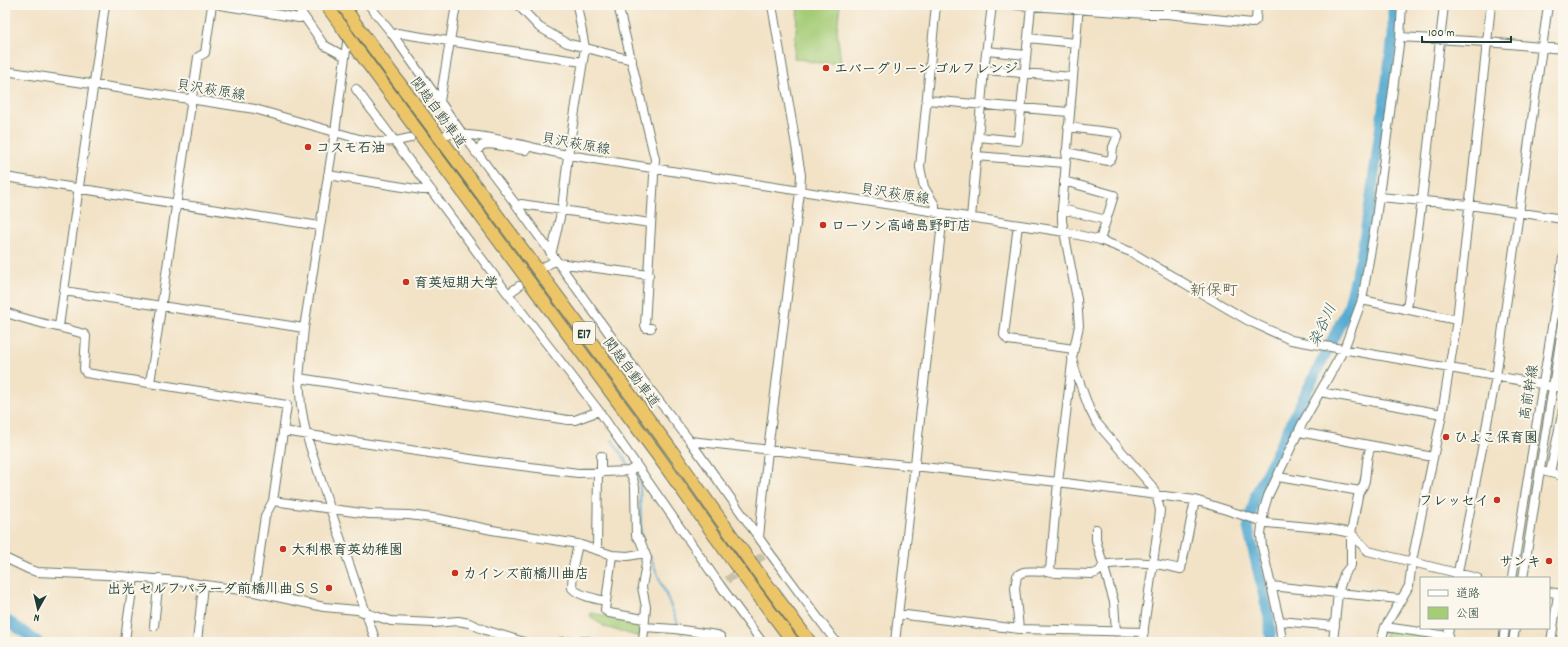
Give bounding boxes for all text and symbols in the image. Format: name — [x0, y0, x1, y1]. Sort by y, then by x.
scale bar — [1422, 18, 1511, 44]
text: 100 m — [1428, 25, 1455, 42]
place label: エバーグリーン ゴルフレンジ — [834, 60, 1018, 80]
marker: エバーグリーン ゴルフレンジ — [821, 63, 831, 73]
street label: 関越自動車道 — [405, 73, 470, 153]
street label: 貝沢萩原線 — [175, 76, 247, 106]
street label: 貝沢萩原線 — [539, 129, 612, 161]
place label: コスモ石油 — [316, 139, 385, 159]
marker: コスモ石油 — [303, 142, 313, 152]
street label: 貝沢萩原線 — [859, 180, 931, 210]
place label: ローソン高崎島野町店 — [831, 217, 971, 237]
marker: ローソン高崎島野町店 — [818, 220, 828, 230]
place label: 育英短期大学 — [414, 274, 498, 294]
marker: 育英短期大学 — [401, 277, 411, 287]
district label: 新保町 — [1190, 280, 1238, 303]
water label: 染谷川 — [1304, 301, 1343, 351]
road number: E17 — [573, 322, 595, 344]
street label: 関越自動車道 — [597, 334, 664, 413]
street label: 高前幹線 — [1516, 363, 1544, 422]
place label: ひよこ保育園 — [1454, 429, 1538, 449]
marker: ひよこ保育園 — [1441, 432, 1451, 442]
place label: フレッセイ — [1419, 492, 1489, 512]
marker: フレッセイ — [1492, 495, 1502, 505]
place label: 大利根育英幼稚園 — [291, 541, 403, 561]
marker: 大利根育英幼稚園 — [278, 544, 288, 554]
place label: サンキ — [1499, 553, 1541, 573]
marker: サンキ — [1544, 556, 1554, 566]
place label: カインズ前橋川曲店 — [463, 565, 589, 585]
marker: カインズ前橋川曲店 — [450, 568, 460, 578]
legend — [1420, 577, 1550, 629]
place label: 出光 セルフパラーダ前橋川曲ＳＳ — [107, 580, 321, 600]
marker: 出光 セルフパラーダ前橋川曲ＳＳ — [324, 583, 334, 593]
text: 道路 — [1456, 586, 1480, 603]
north arrow — [18, 589, 58, 629]
text: 公園 — [1456, 606, 1480, 623]
text: N — [33, 609, 41, 625]

